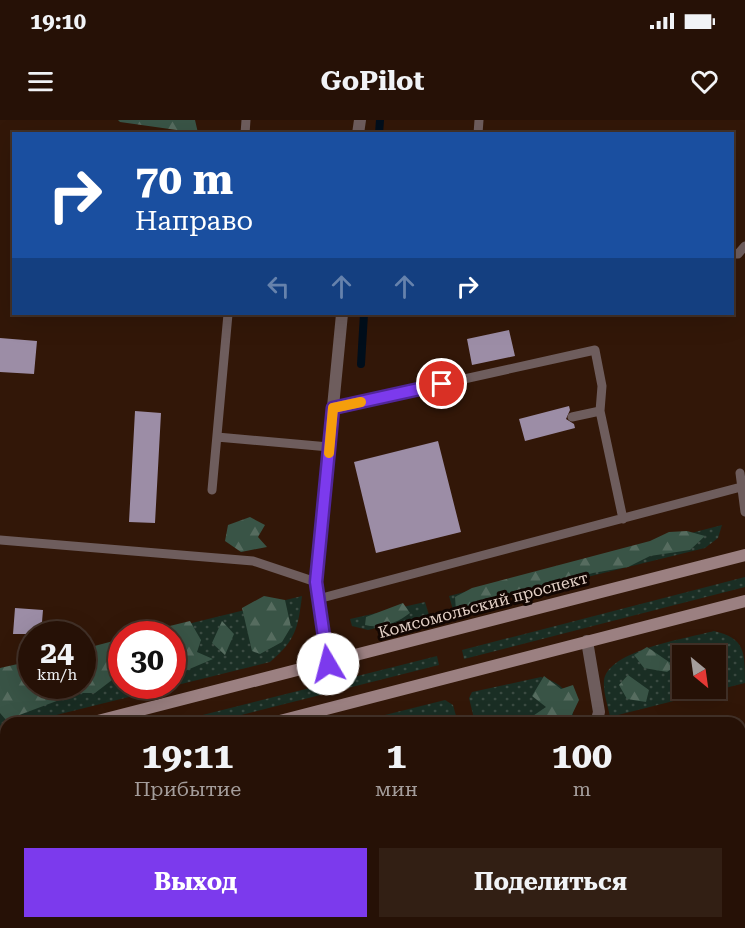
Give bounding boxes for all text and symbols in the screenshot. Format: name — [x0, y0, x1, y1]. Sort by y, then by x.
text: 19:10 — [30, 9, 86, 34]
icon: menu — [24, 65, 57, 98]
text: GoPilot — [321, 65, 424, 97]
icon: heart — [688, 65, 721, 98]
text: 70 m — [135, 155, 233, 204]
icon: right — [36, 156, 114, 234]
text: Направо — [135, 205, 253, 237]
icon: left — [262, 270, 295, 303]
icon: ahead — [325, 270, 358, 303]
icon: ahead — [388, 270, 421, 303]
icon: right — [451, 270, 484, 303]
pin — [416, 358, 467, 409]
icon: arrive — [425, 367, 458, 400]
street label: Комсомольский проспект — [376, 568, 590, 642]
speed limit sign: 30 — [108, 621, 186, 699]
position arrow — [296, 632, 360, 696]
text: 24 — [40, 635, 74, 670]
north arrow — [672, 645, 726, 699]
map controls — [672, 645, 726, 699]
text: km/h — [37, 666, 77, 684]
text: 19:11 — [142, 735, 233, 777]
text: 1 — [386, 735, 406, 777]
text: 100 — [552, 735, 612, 777]
text: Прибытие — [134, 777, 241, 801]
text: мин — [375, 777, 418, 801]
text: m — [573, 777, 591, 801]
button: Выход — [24, 848, 367, 917]
button: Поделиться — [379, 848, 722, 917]

